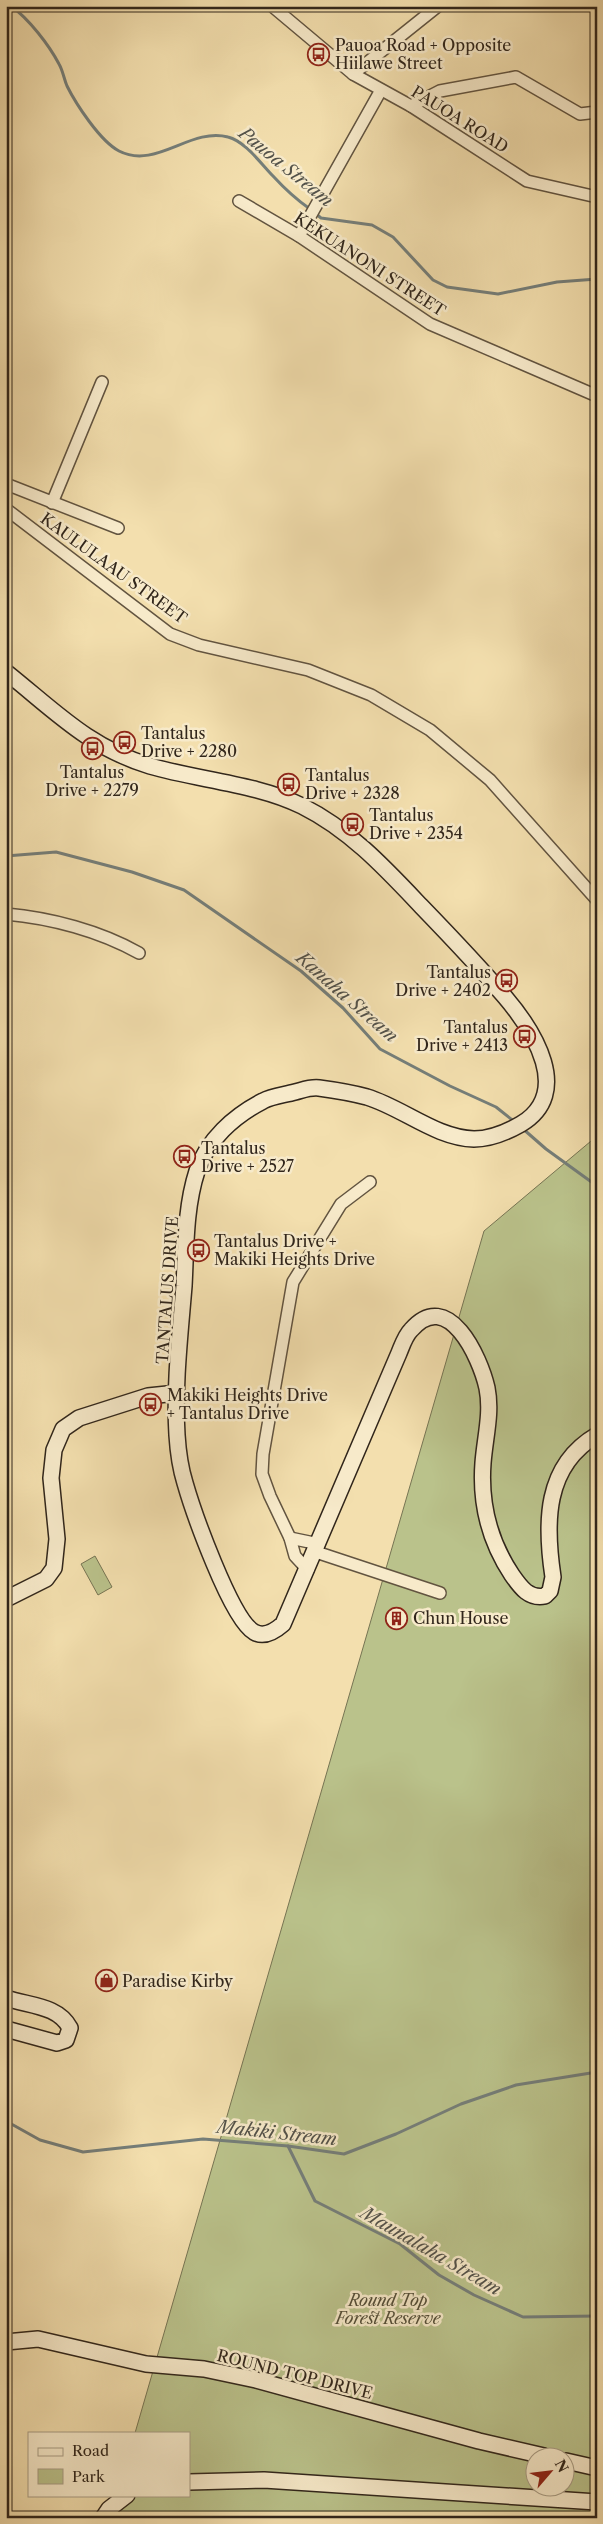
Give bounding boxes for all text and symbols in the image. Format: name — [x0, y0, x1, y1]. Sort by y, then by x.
place label: Pauoa Road + Opposite Hiilawe Street — [335, 35, 511, 73]
bus stop icon: Pauoa Road + Opposite Hiilawe Street — [307, 42, 331, 66]
street label: PAUOA ROAD — [408, 81, 512, 157]
water label: Pauoa Stream — [233, 121, 338, 212]
street label: KEKUANONI STREET — [291, 208, 449, 320]
street label: KAULULAAU STREET — [37, 508, 191, 628]
place label: Tantalus Drive + 2280 — [141, 723, 237, 761]
bus stop icon: Tantalus Drive + 2280 — [113, 730, 137, 754]
bus stop icon: Tantalus Drive + 2279 — [80, 736, 104, 760]
place label: Tantalus Drive + 2279 — [45, 762, 139, 800]
place label: Tantalus Drive + 2328 — [305, 765, 400, 803]
bus stop icon: Tantalus Drive + 2328 — [277, 772, 301, 796]
place label: Tantalus Drive + 2354 — [369, 805, 463, 843]
bus stop icon: Tantalus Drive + 2354 — [341, 812, 365, 836]
water label: Kanaha Stream — [290, 946, 402, 1047]
place label: Tantalus Drive + 2402 — [395, 962, 491, 1000]
bus stop icon: Tantalus Drive + 2402 — [495, 969, 519, 993]
place label: Tantalus Drive + 2413 — [416, 1017, 508, 1055]
bus stop icon: Tantalus Drive + 2413 — [512, 1024, 536, 1048]
place label: Tantalus Drive + 2527 — [201, 1138, 294, 1176]
bus stop icon: Tantalus Drive + 2527 — [173, 1145, 197, 1169]
street label: TANTALUS DRIVE — [152, 1215, 182, 1365]
place label: Tantalus Drive + Makiki Heights Drive — [214, 1231, 375, 1269]
bus stop icon: Tantalus Drive + Makiki Heights Drive — [186, 1238, 210, 1262]
place label: Makiki Heights Drive + Tantalus Drive — [167, 1385, 328, 1423]
bus stop icon: Makiki Heights Drive + Tantalus Drive — [139, 1392, 163, 1416]
building icon: Chun House — [385, 1606, 409, 1630]
place label: Chun House — [413, 1608, 508, 1628]
shop icon: Paradise Kirby — [94, 1969, 118, 1993]
place label: Paradise Kirby — [122, 1971, 234, 1991]
water label: Makiki Stream — [214, 2116, 338, 2150]
water label: Maunalaha Stream — [355, 2201, 505, 2300]
park label: Round Top Forest Reserve — [334, 2290, 442, 2328]
street label: ROUND TOP DRIVE — [215, 2345, 375, 2403]
legend — [28, 2432, 190, 2496]
text: Road — [72, 2441, 109, 2460]
north arrow — [526, 2446, 576, 2496]
text: N — [551, 2456, 572, 2475]
text: Park — [72, 2467, 106, 2486]

